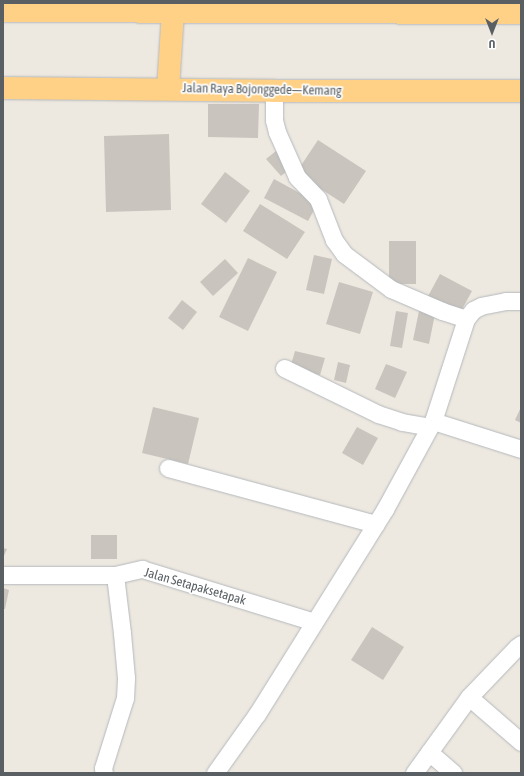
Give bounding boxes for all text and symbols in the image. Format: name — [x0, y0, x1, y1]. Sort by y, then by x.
north arrow — [472, 12, 512, 52]
text: U — [489, 38, 495, 50]
street label: Jalan Raya Bojonggede—Kemang — [182, 81, 342, 99]
street label: Jalan Setapaksetapak — [142, 565, 248, 609]

